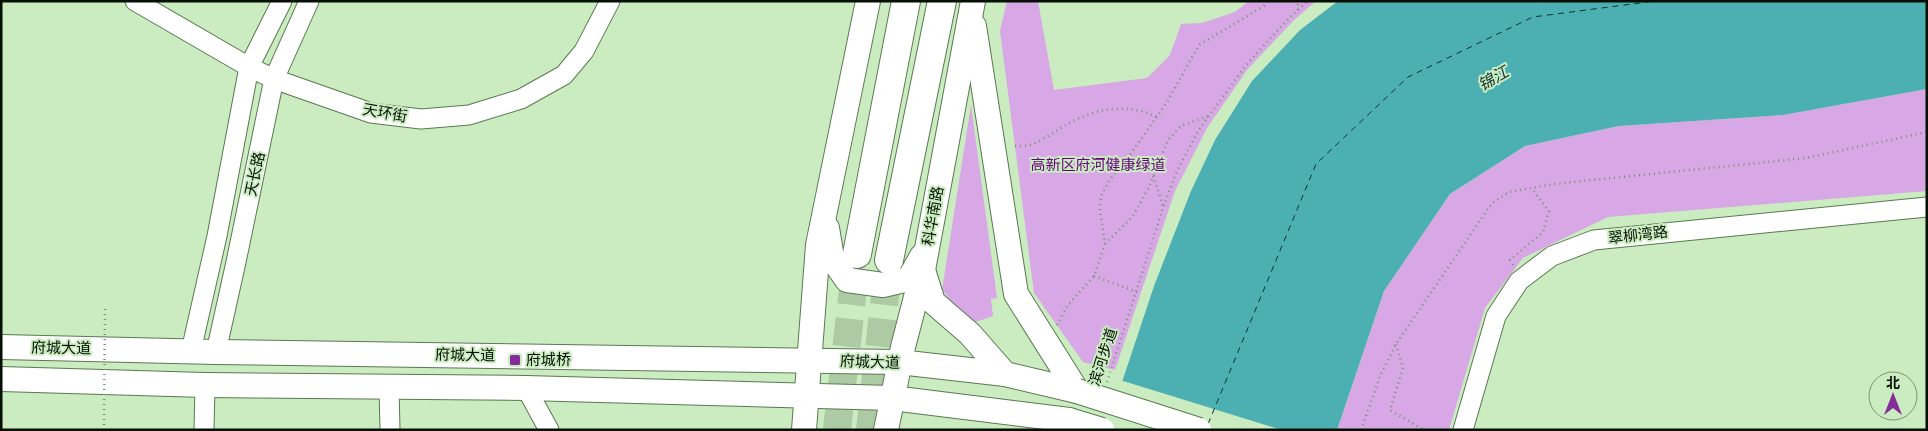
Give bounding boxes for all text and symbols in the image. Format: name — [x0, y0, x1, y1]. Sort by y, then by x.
water label: 锦江 — [1475, 61, 1514, 95]
street label: 天环街 — [361, 100, 409, 126]
street label: 天长路 — [242, 150, 268, 198]
park label: 高新区府河健康绿道 — [1030, 156, 1166, 174]
street label: 科华南路 — [919, 185, 947, 247]
street label: 翠柳湾路 — [1607, 222, 1669, 248]
street label: 滨河步道 — [1085, 326, 1121, 388]
street label: 府城大道 — [31, 338, 91, 358]
street label: 府城大道 — [435, 345, 495, 365]
place label: 府城桥 — [526, 351, 571, 369]
street label: 府城大道 — [840, 352, 900, 372]
marker: 府城桥 — [508, 353, 522, 367]
north arrow — [1868, 371, 1918, 421]
text: 北 — [1886, 375, 1900, 392]

